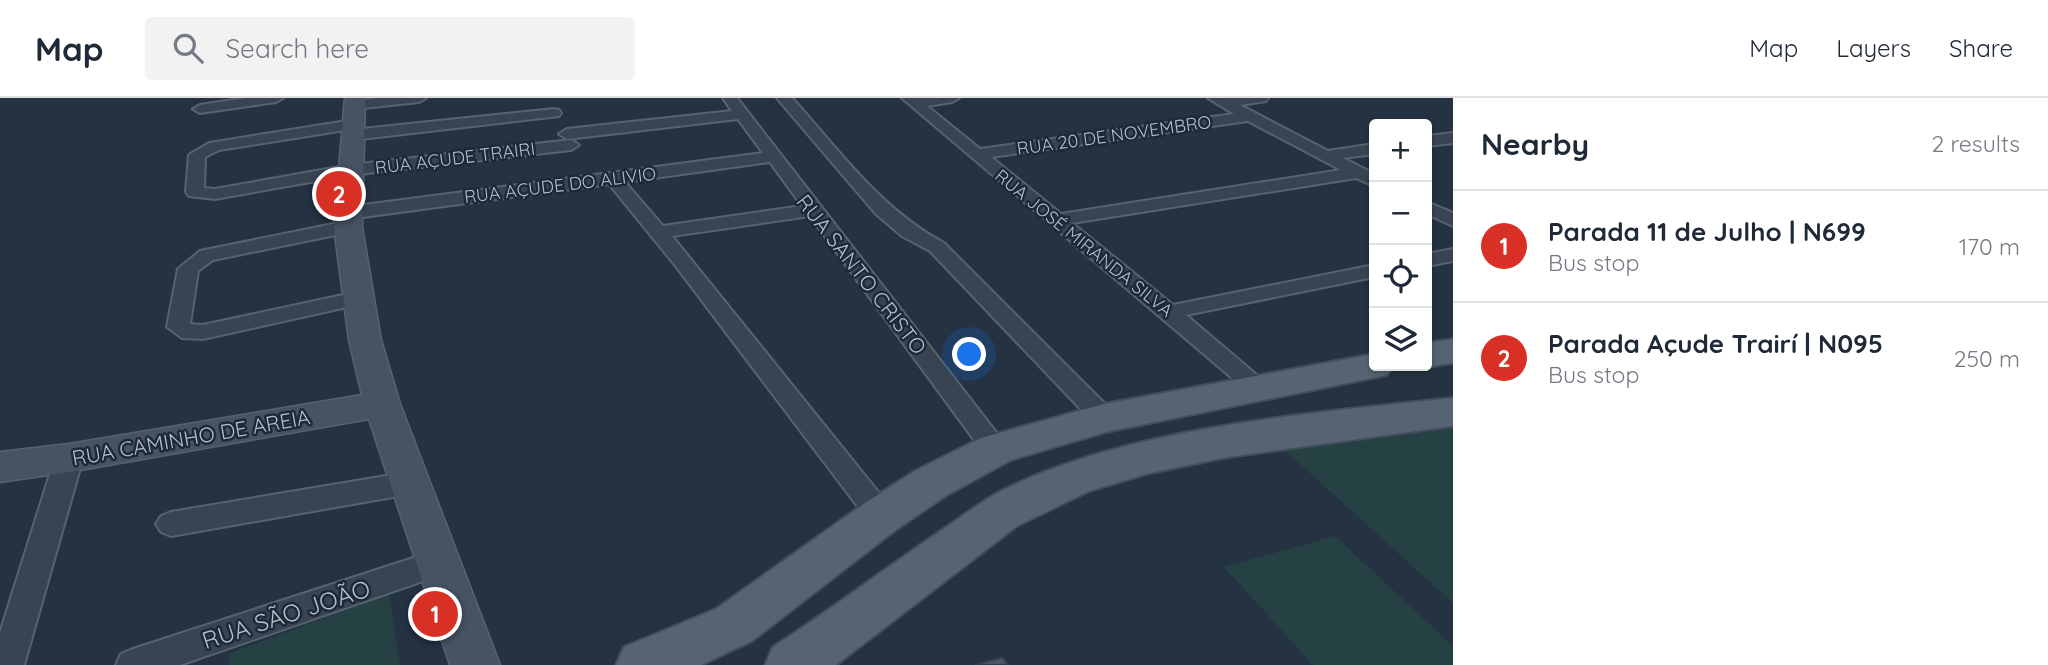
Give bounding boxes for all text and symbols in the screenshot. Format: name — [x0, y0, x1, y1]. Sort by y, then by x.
search box — [145, 17, 635, 80]
text: Map — [35, 28, 103, 69]
icon: search — [169, 29, 207, 67]
text: Search here — [225, 32, 369, 65]
text: Map — [1749, 33, 1798, 63]
text: Layers — [1836, 33, 1911, 63]
text: Share — [1949, 33, 2013, 63]
street label: RUA 20 DE NOVEMBRO — [1015, 110, 1213, 160]
map controls — [1369, 119, 1432, 371]
button: + — [1369, 119, 1432, 182]
text: Nearby — [1481, 125, 1589, 163]
text: 2 results — [1931, 129, 2020, 158]
street label: RUA AÇUDE TRAIRI — [374, 137, 536, 179]
street label: RUA AÇUDE DO ALIVIO — [463, 162, 657, 208]
street label: RUA JOSÉ MIRANDA SILVA — [990, 164, 1178, 322]
pin: 2 — [316, 168, 362, 220]
button: − — [1369, 182, 1432, 245]
street label: RUA SANTO CRISTO — [791, 189, 933, 359]
text: Parada 11 de Julho | N699 — [1548, 215, 1866, 248]
text: 1 — [1500, 232, 1508, 261]
text: 170 m — [1959, 232, 2020, 261]
button: locate — [1369, 245, 1432, 308]
text: Bus stop — [1548, 248, 1639, 277]
button: layers — [1369, 308, 1432, 371]
text: Parada Açude Trairí | N095 — [1548, 327, 1883, 360]
your location — [952, 337, 986, 371]
text: 2 — [1497, 344, 1511, 373]
text: 250 m — [1954, 344, 2020, 373]
text: Bus stop — [1548, 360, 1639, 389]
street label: RUA CAMINHO DE AREIA — [70, 403, 312, 471]
street label: RUA SÃO JOÃO — [198, 573, 374, 655]
pin: 1 — [412, 588, 458, 640]

